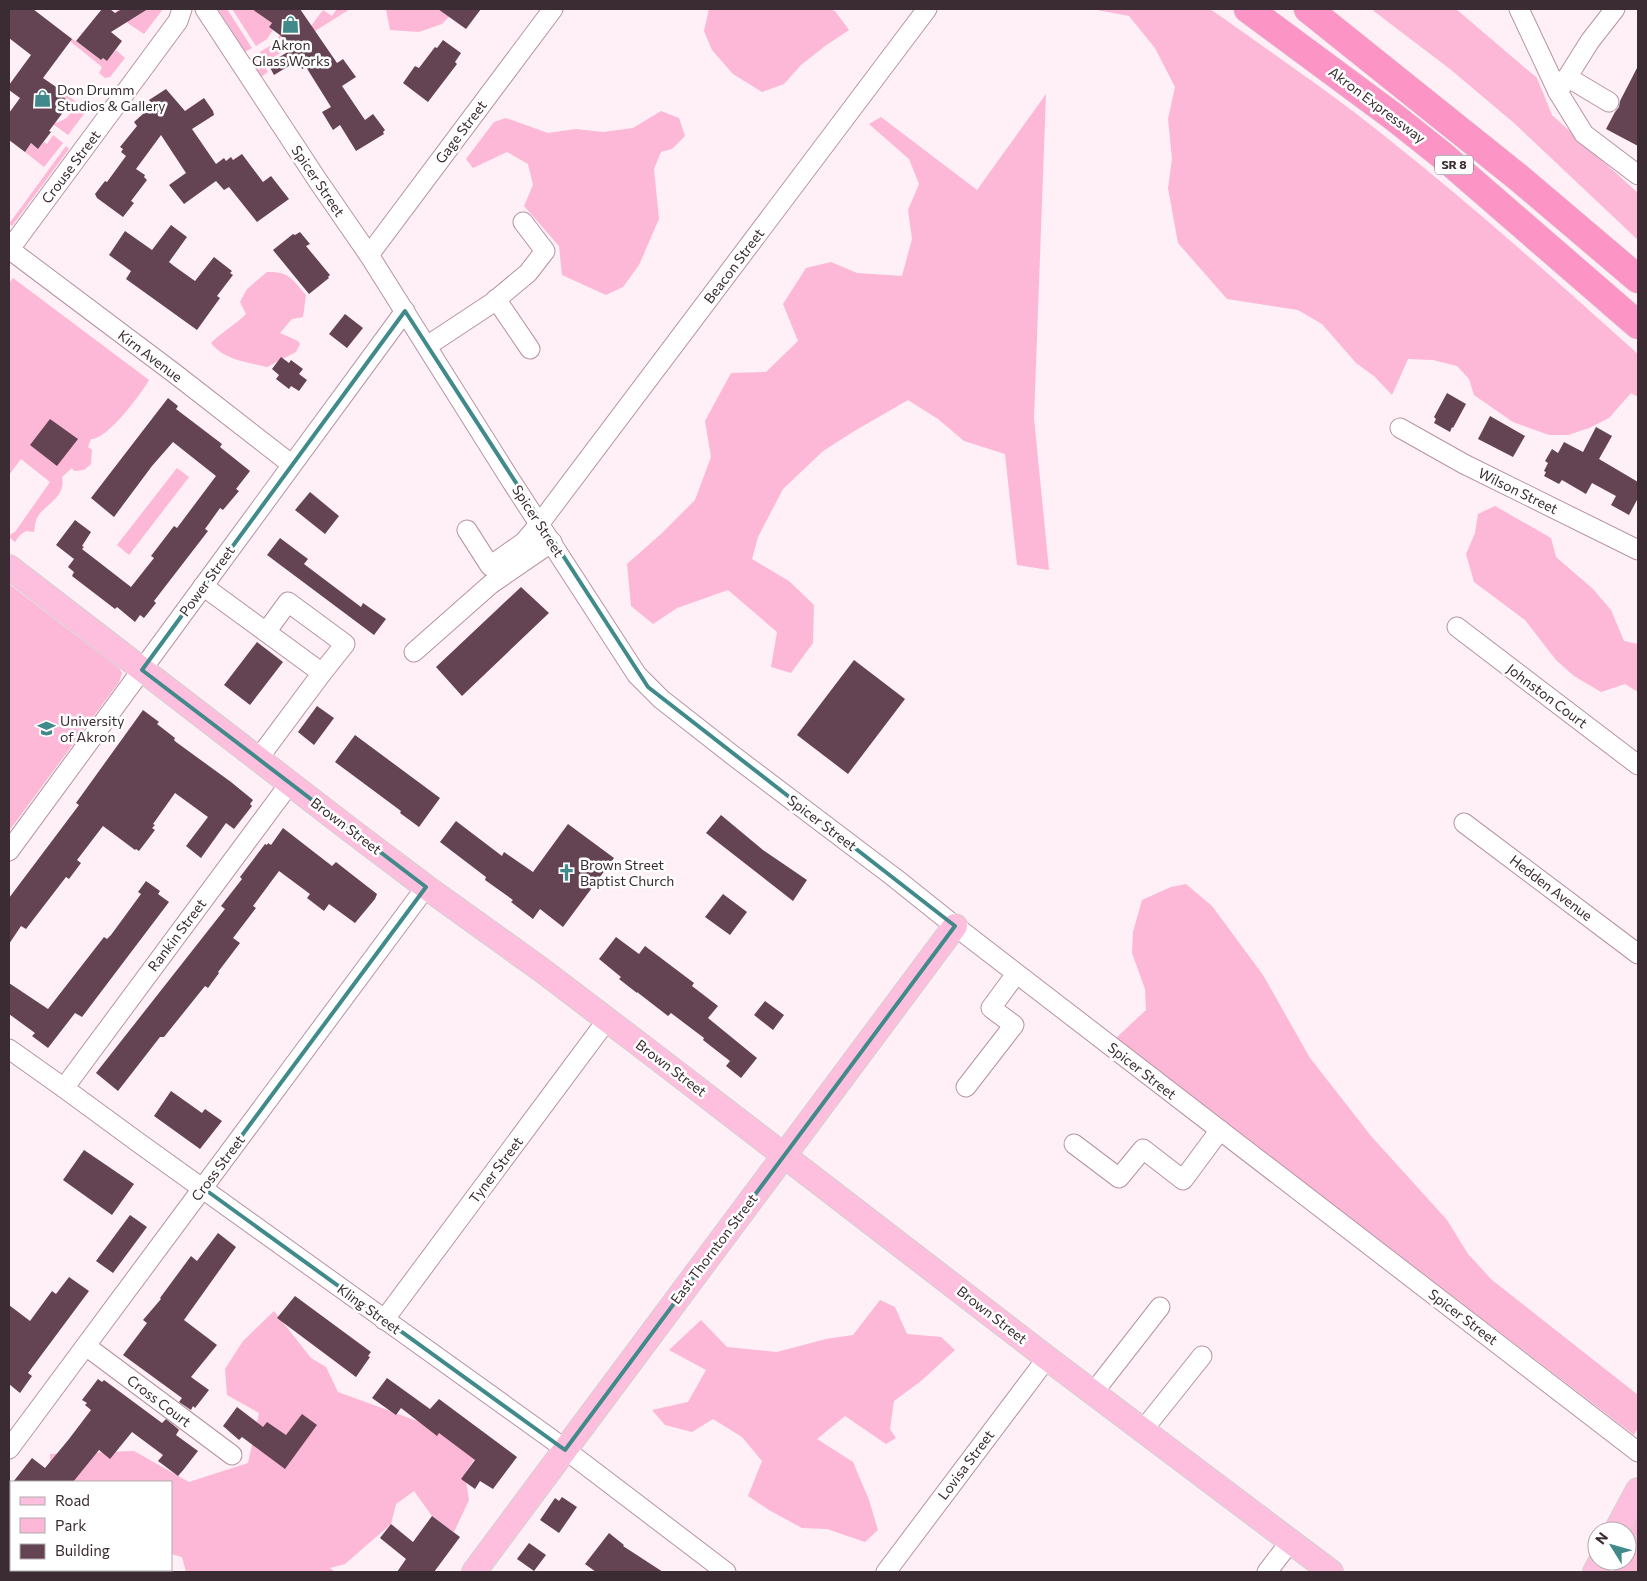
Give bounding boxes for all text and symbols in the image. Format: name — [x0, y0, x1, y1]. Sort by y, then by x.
shop icon: Akron Glass Works — [281, 15, 301, 35]
place label: Akron Glass Works — [252, 36, 330, 69]
street label: Akron Expressway — [1326, 63, 1429, 146]
place label: Don Drumm Studios & Gallery — [57, 81, 165, 114]
shop icon: Don Drumm Studios & Gallery — [33, 88, 53, 108]
street label: Gage Street — [431, 97, 490, 167]
street label: Crouse Street — [38, 127, 104, 207]
street label: Spicer Street — [288, 142, 349, 220]
road number: SR 8 — [1435, 156, 1473, 174]
street label: Beacon Street — [700, 225, 767, 306]
street label: Kirn Avenue — [115, 326, 186, 385]
street label: Wilson Street — [1476, 464, 1561, 517]
street label: Spicer Street — [509, 482, 568, 560]
street label: Power Street — [175, 542, 238, 619]
street label: Johnston Court — [1504, 660, 1591, 732]
place label: University of Akron — [60, 712, 124, 745]
school or university icon: University of Akron — [36, 719, 56, 739]
street label: Spicer Street — [784, 791, 860, 854]
street label: Brown Street — [308, 794, 385, 858]
street label: Hedden Avenue — [1507, 851, 1596, 924]
place label: Brown Street Baptist Church — [580, 856, 674, 889]
church icon: Brown Street Baptist Church — [556, 863, 576, 883]
street label: Rankin Street — [144, 895, 209, 974]
street label: Brown Street — [633, 1036, 710, 1100]
street label: Spicer Street — [1105, 1039, 1180, 1103]
street label: Cross Street — [187, 1131, 248, 1204]
street label: Tyner Street — [465, 1133, 526, 1206]
street label: East Thornton Street — [667, 1190, 761, 1307]
street label: Kling Street — [334, 1280, 405, 1337]
street label: Brown Street — [954, 1282, 1031, 1347]
street label: Spicer Street — [1425, 1285, 1501, 1348]
street label: Cross Court — [124, 1371, 195, 1430]
street label: Lovisa Street — [934, 1426, 997, 1503]
legend — [10, 1481, 172, 1571]
text: Road — [55, 1491, 90, 1509]
text: Park — [55, 1516, 86, 1534]
north arrow — [1587, 1521, 1637, 1571]
text: N — [1591, 1529, 1611, 1547]
text: Building — [55, 1541, 110, 1559]

